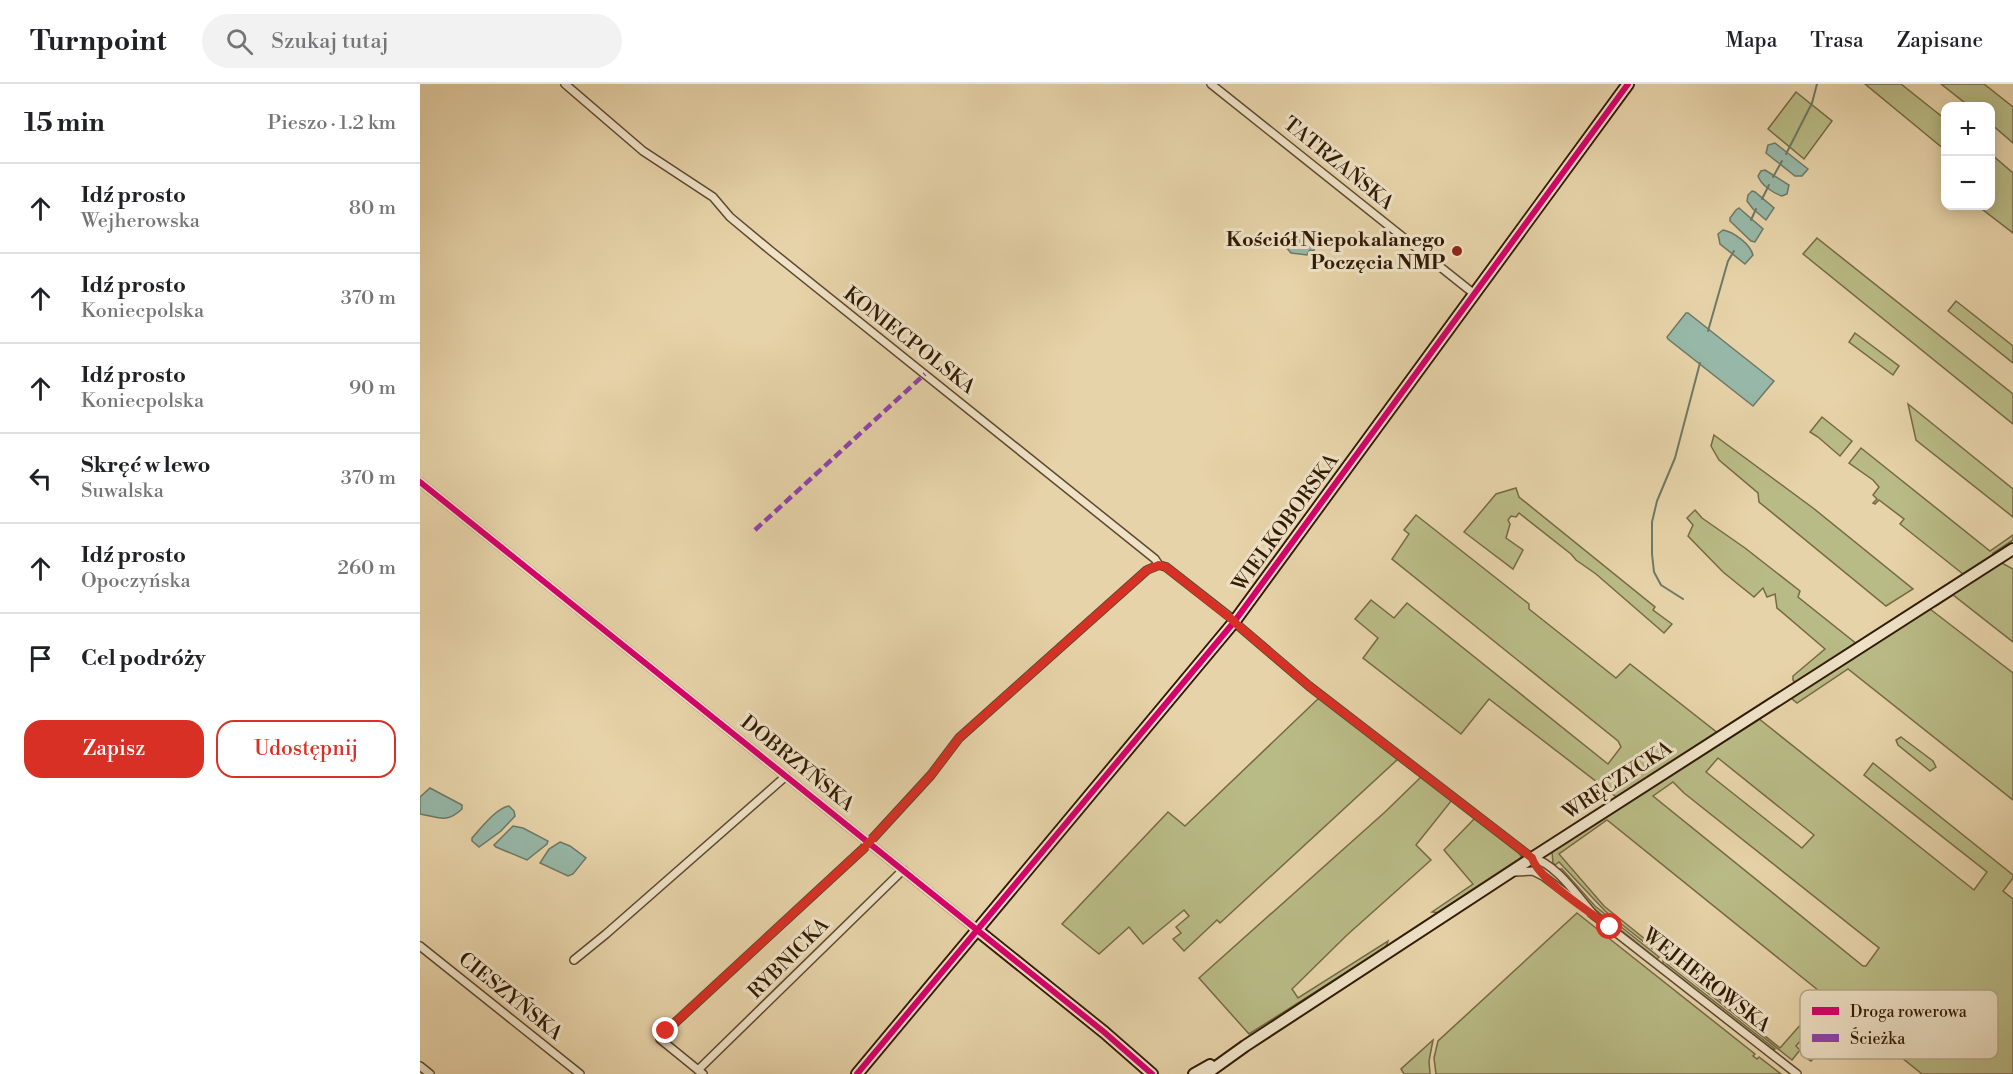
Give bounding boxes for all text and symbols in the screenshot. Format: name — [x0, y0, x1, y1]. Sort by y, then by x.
search box — [202, 14, 622, 68]
text: Turnpoint — [30, 24, 166, 59]
icon: search — [223, 25, 256, 58]
text: Szukaj tutaj — [271, 28, 389, 55]
text: Mapa — [1725, 28, 1777, 54]
text: Trasa — [1810, 28, 1864, 54]
text: Zapisane — [1897, 28, 1983, 54]
map controls — [1941, 102, 1995, 210]
button: + — [1941, 102, 1995, 156]
text: 15 min — [24, 107, 105, 139]
text: Pieszo · 1.2 km — [268, 111, 396, 136]
street label: TATRZAŃSKA — [1278, 111, 1400, 217]
button: − — [1941, 156, 1995, 210]
text: Idź prosto — [81, 182, 186, 209]
icon: ahead — [24, 192, 57, 225]
text: 80 m — [349, 196, 396, 221]
text: Wejherowska — [81, 209, 200, 234]
place label: Kościół Niepokalanego Poczęcia NMP — [1226, 228, 1445, 276]
marker: Kościół Niepokalanego Poczęcia NMP — [1450, 244, 1464, 258]
text: Idź prosto — [81, 272, 186, 299]
icon: ahead — [24, 282, 57, 315]
street label: KONIECPOLSKA — [838, 282, 981, 401]
text: 370 m — [341, 286, 396, 311]
text: Koniecpolska — [81, 299, 204, 324]
text: Idź prosto — [81, 362, 186, 389]
icon: ahead — [24, 372, 57, 405]
text: 90 m — [349, 376, 396, 401]
text: Koniecpolska — [81, 389, 204, 414]
street label: WIELKOBORSKA — [1227, 448, 1345, 598]
text: Skręć w lewo — [81, 452, 210, 479]
icon: left — [24, 462, 57, 495]
text: 370 m — [341, 466, 396, 491]
text: Suwalska — [81, 479, 164, 504]
text: Idź prosto — [81, 542, 186, 569]
icon: ahead — [24, 552, 57, 585]
text: 260 m — [338, 556, 396, 581]
text: Opoczyńska — [81, 569, 191, 594]
icon: arrive — [24, 642, 57, 675]
text: Cel podróży — [81, 645, 205, 672]
street label: DOBRZYŃSKA — [735, 710, 861, 818]
button: Zapisz — [24, 720, 204, 778]
button: Udostępnij — [216, 720, 396, 778]
street label: WRĘCZYCKA — [1558, 736, 1679, 826]
street label: RYBNICKA — [743, 912, 836, 1005]
route start — [1596, 913, 1622, 939]
street label: WEJHEROWSKA — [1636, 923, 1776, 1040]
street label: CIESZYŃSKA — [453, 947, 569, 1047]
legend — [1800, 990, 1998, 1059]
text: Droga rowerowa — [1850, 1002, 1968, 1022]
route end — [652, 1017, 678, 1043]
text: Ścieżka — [1850, 1027, 1906, 1049]

